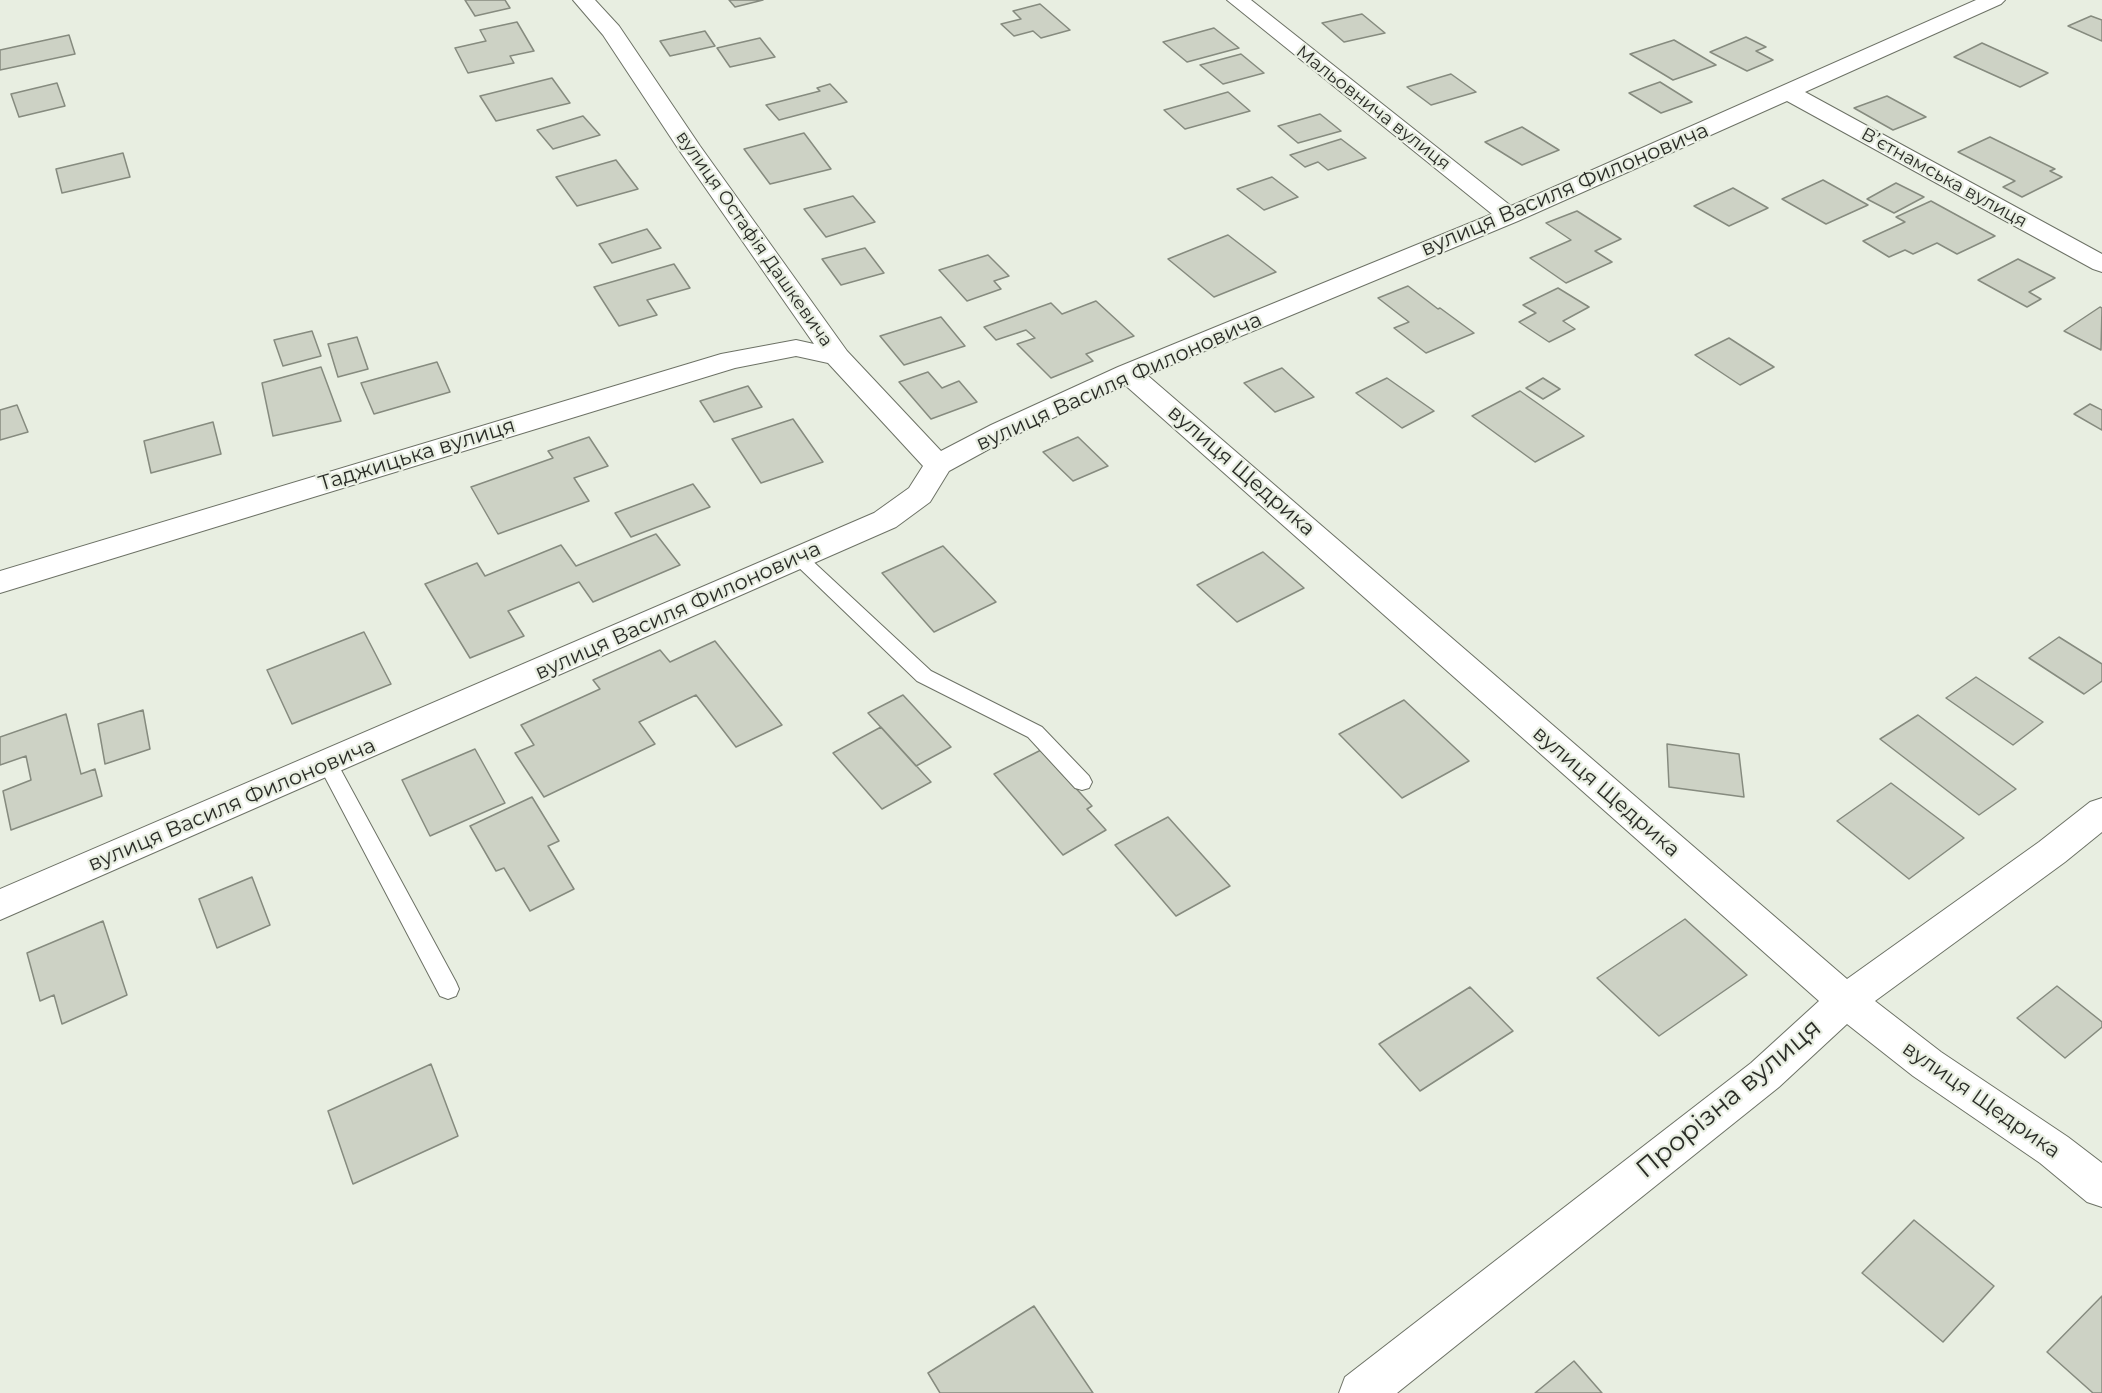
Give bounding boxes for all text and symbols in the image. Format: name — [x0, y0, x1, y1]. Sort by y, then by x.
street label: Мальовнича вулиця — [1292, 41, 1454, 175]
street label: вулиця Василя Филоновича — [1417, 118, 1713, 262]
street label: Вʼєтнамська вулиця — [1857, 123, 2031, 233]
street label: вулиця Остафія Дашкевича — [671, 127, 837, 351]
street label: вулиця Василя Филоновича — [972, 307, 1266, 457]
street label: вулиця Щедрика — [1162, 400, 1320, 542]
street label: Таджицька вулиця — [316, 413, 518, 497]
street label: вулиця Василя Филоновича — [531, 536, 825, 686]
street label: вулиця Щедрика — [1527, 721, 1685, 863]
street label: вулиця Василя Филоновича — [84, 733, 380, 877]
street label: Прорізна вулиця — [1630, 1013, 1828, 1185]
street label: вулиця Щедрика — [1897, 1036, 2065, 1164]

